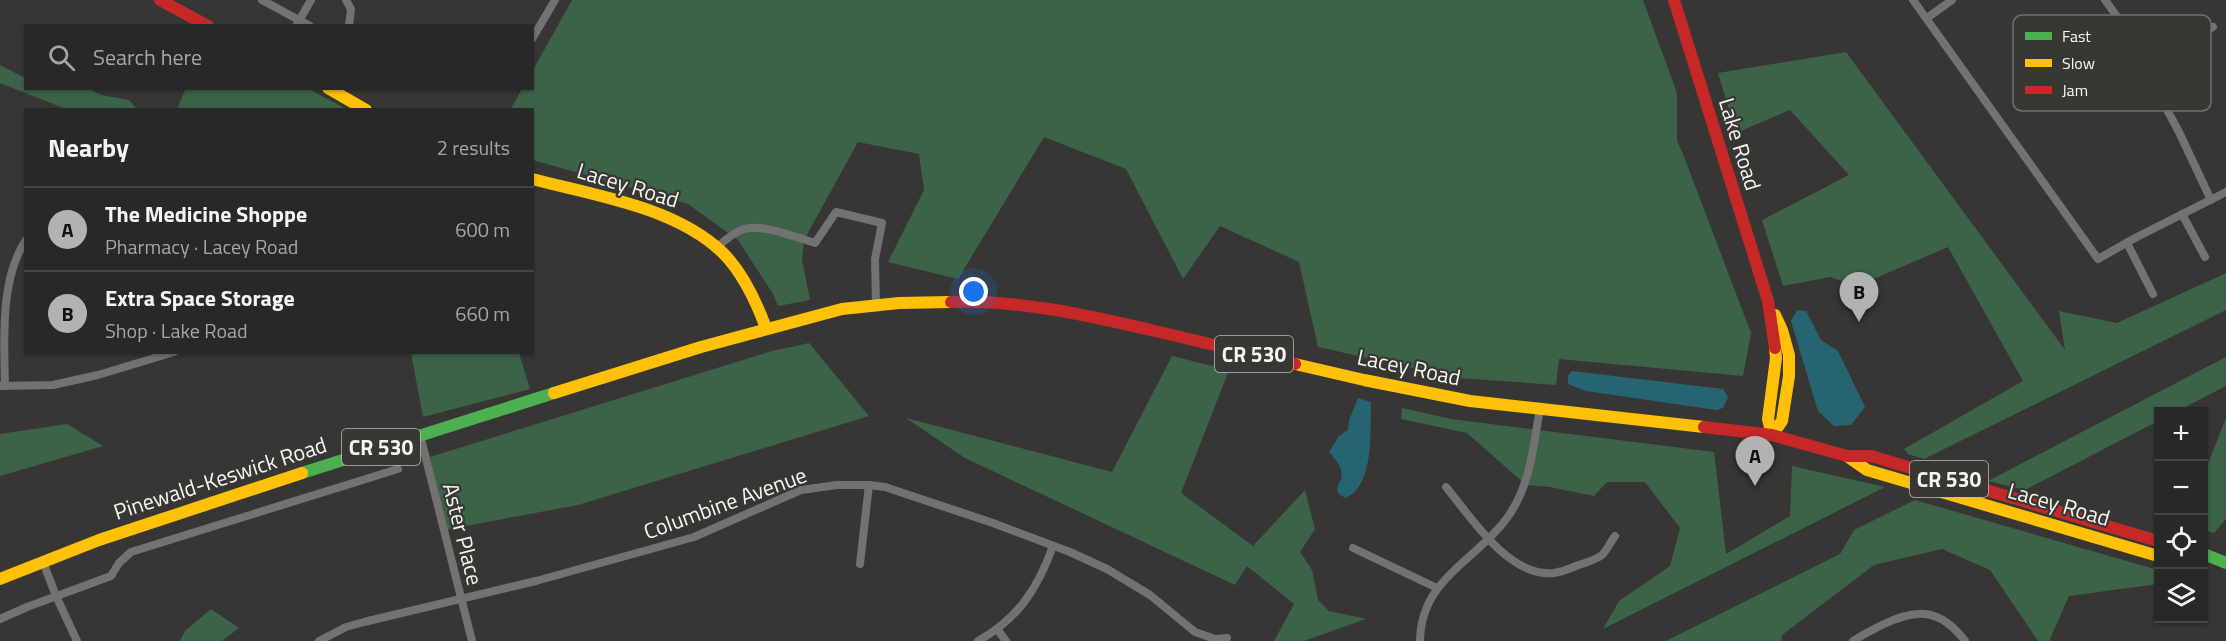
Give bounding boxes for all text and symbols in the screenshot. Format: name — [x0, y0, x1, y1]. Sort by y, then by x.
legend — [2013, 15, 2211, 111]
search box — [24, 24, 534, 90]
text: Fast — [2062, 24, 2091, 48]
text: Search here — [93, 40, 202, 74]
icon: search — [45, 41, 78, 74]
text: Slow — [2062, 51, 2095, 75]
text: Jam — [2062, 78, 2088, 102]
street label: Lake Road — [1710, 93, 1770, 195]
text: Nearby — [48, 128, 129, 167]
text: 2 results — [437, 132, 510, 163]
street label: Lacey Road — [573, 153, 683, 217]
text: The Medicine Shoppe — [105, 197, 307, 231]
text: A — [61, 214, 74, 245]
text: 600 m — [455, 214, 510, 245]
text: Pharmacy · Lacey Road — [105, 231, 298, 262]
pin: B — [1840, 272, 1878, 322]
your location — [959, 277, 988, 306]
text: Extra Space Storage — [105, 281, 295, 315]
text: B — [61, 298, 74, 329]
text: 660 m — [455, 298, 510, 329]
text: Shop · Lake Road — [105, 315, 248, 346]
road number: CR 530 — [1215, 336, 1293, 372]
street label: Lacey Road — [1354, 339, 1464, 395]
map controls — [2154, 407, 2208, 623]
button: + — [2154, 407, 2208, 461]
street label: Pinewald-Keswick Road — [109, 427, 331, 529]
road number: CR 530 — [342, 429, 420, 465]
pin: A — [1736, 436, 1774, 486]
street label: Columbine Avenue — [639, 458, 811, 548]
road number: CR 530 — [1910, 461, 1988, 497]
button: − — [2154, 461, 2208, 515]
street label: Lacey Road — [2004, 473, 2114, 535]
street label: Aster Place — [434, 479, 492, 589]
button: locate — [2154, 515, 2208, 569]
button: layers — [2154, 569, 2208, 623]

